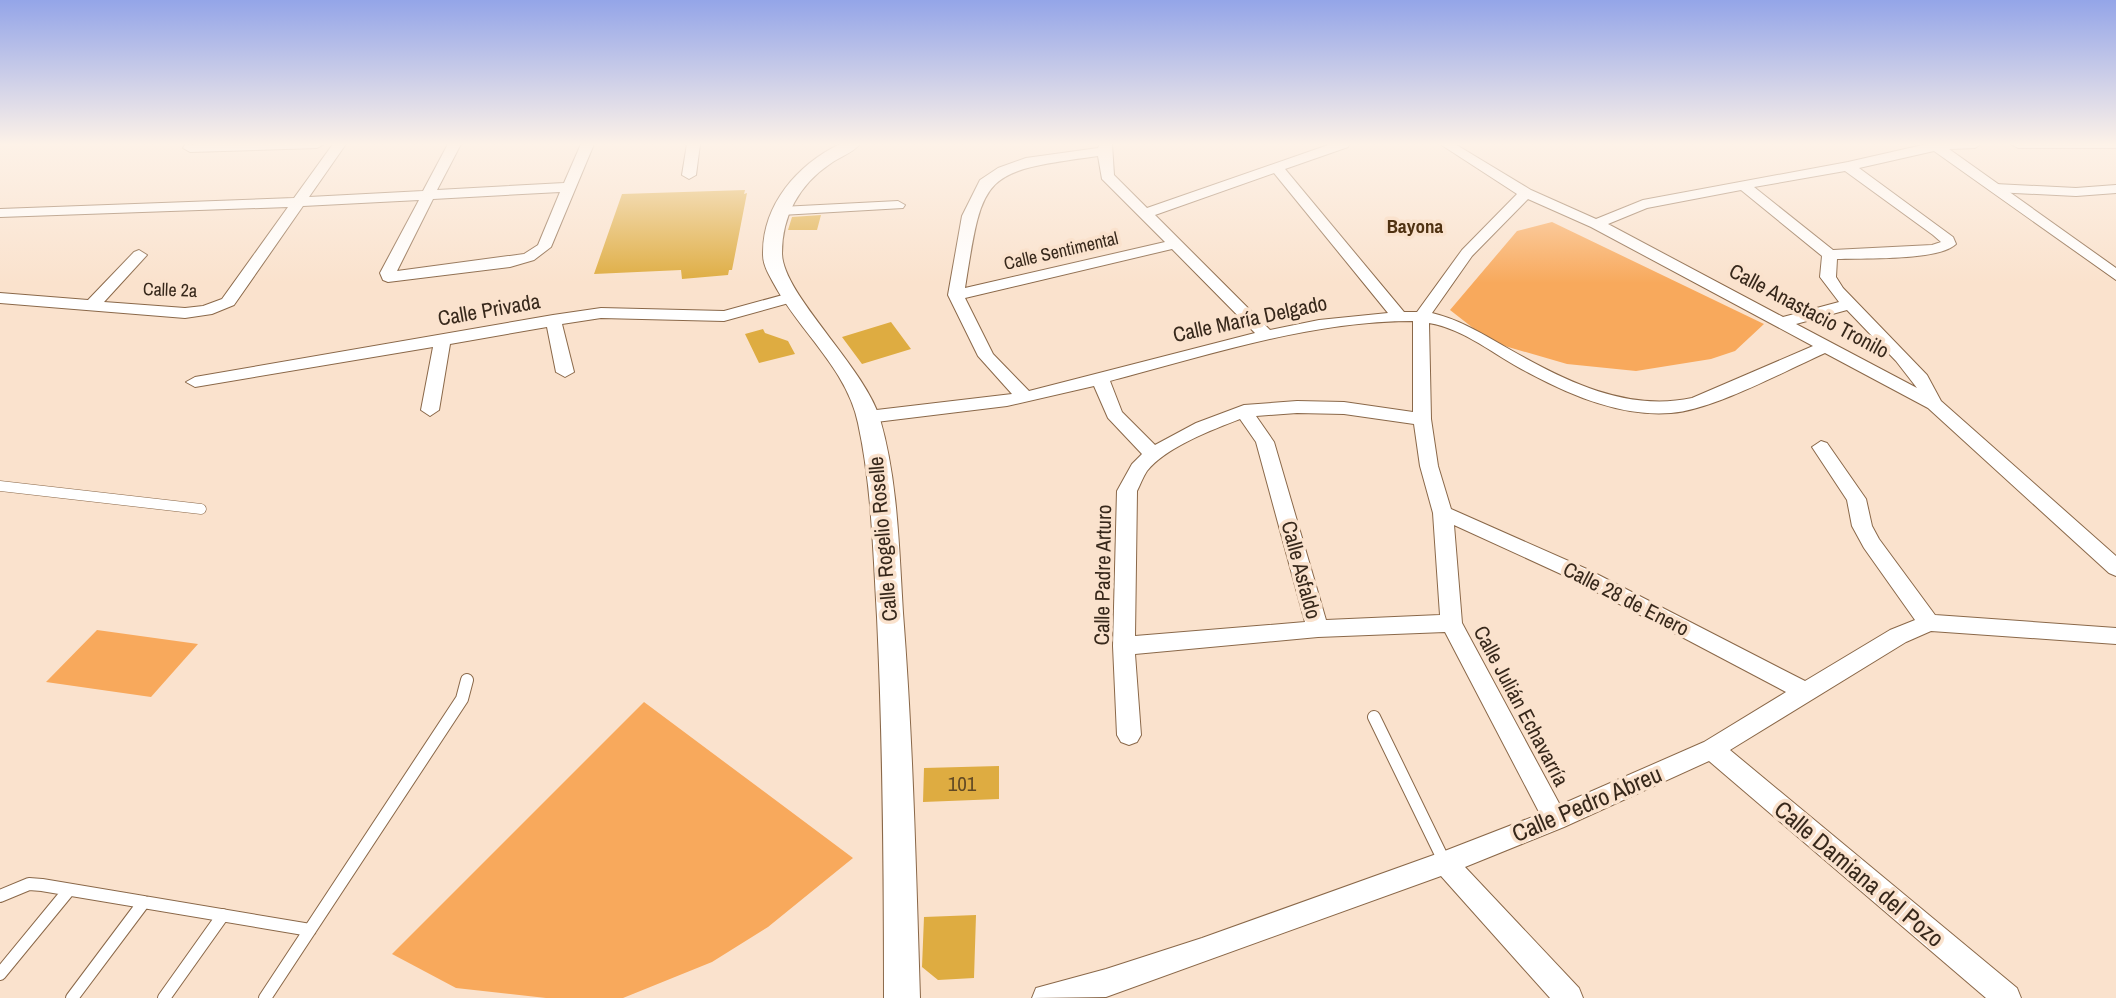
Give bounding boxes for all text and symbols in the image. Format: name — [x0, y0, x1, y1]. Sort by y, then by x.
district label: Bayona — [1387, 213, 1443, 239]
street label: Calle Sentimental — [1001, 225, 1120, 276]
street label: Calle Anastacio Tronilo — [1724, 256, 1894, 365]
street label: Calle 2a — [143, 276, 198, 303]
street label: Calle Privada — [435, 286, 543, 333]
street label: Calle María Delgado — [1170, 288, 1330, 349]
street label: Calle Rogelio Roselle — [861, 455, 904, 623]
street label: Calle Padre Arturo — [1087, 504, 1118, 646]
street label: Calle Asfaldo — [1274, 518, 1328, 622]
street label: Calle 28 de Enero — [1558, 554, 1694, 643]
street label: Calle Julián Echavarría — [1467, 620, 1576, 792]
street label: Calle Pedro Abreu — [1507, 757, 1666, 849]
house number: 101 — [948, 769, 977, 798]
street label: Calle Damiana del Pozo — [1768, 793, 1951, 954]

